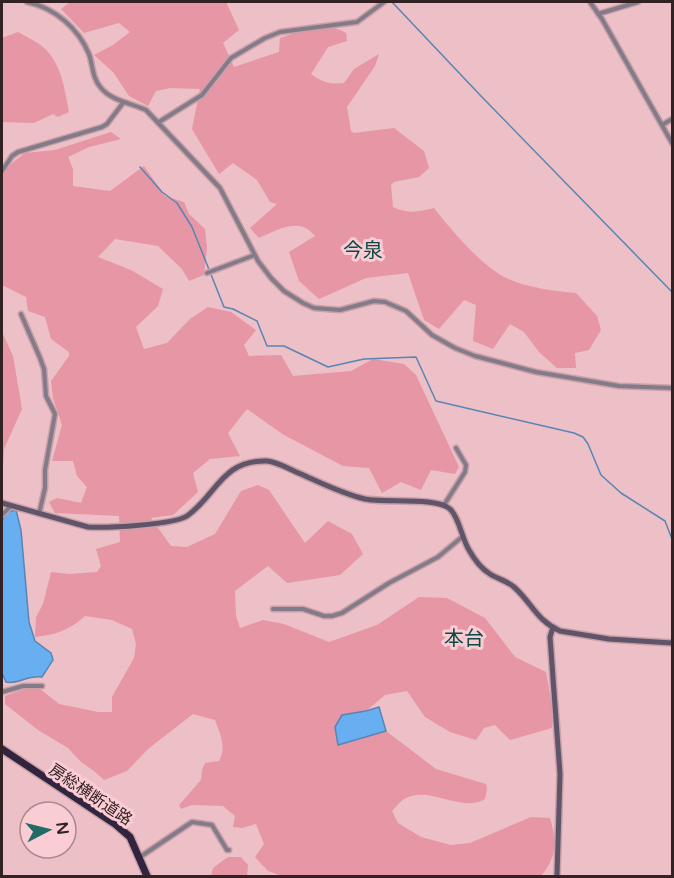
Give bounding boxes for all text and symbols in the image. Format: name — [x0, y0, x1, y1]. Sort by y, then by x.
district label: 今泉 — [343, 239, 383, 263]
district label: 本台 — [444, 627, 484, 651]
street label: 房総横断道路 — [45, 760, 136, 830]
north arrow — [18, 800, 78, 860]
text: N — [51, 821, 73, 836]

